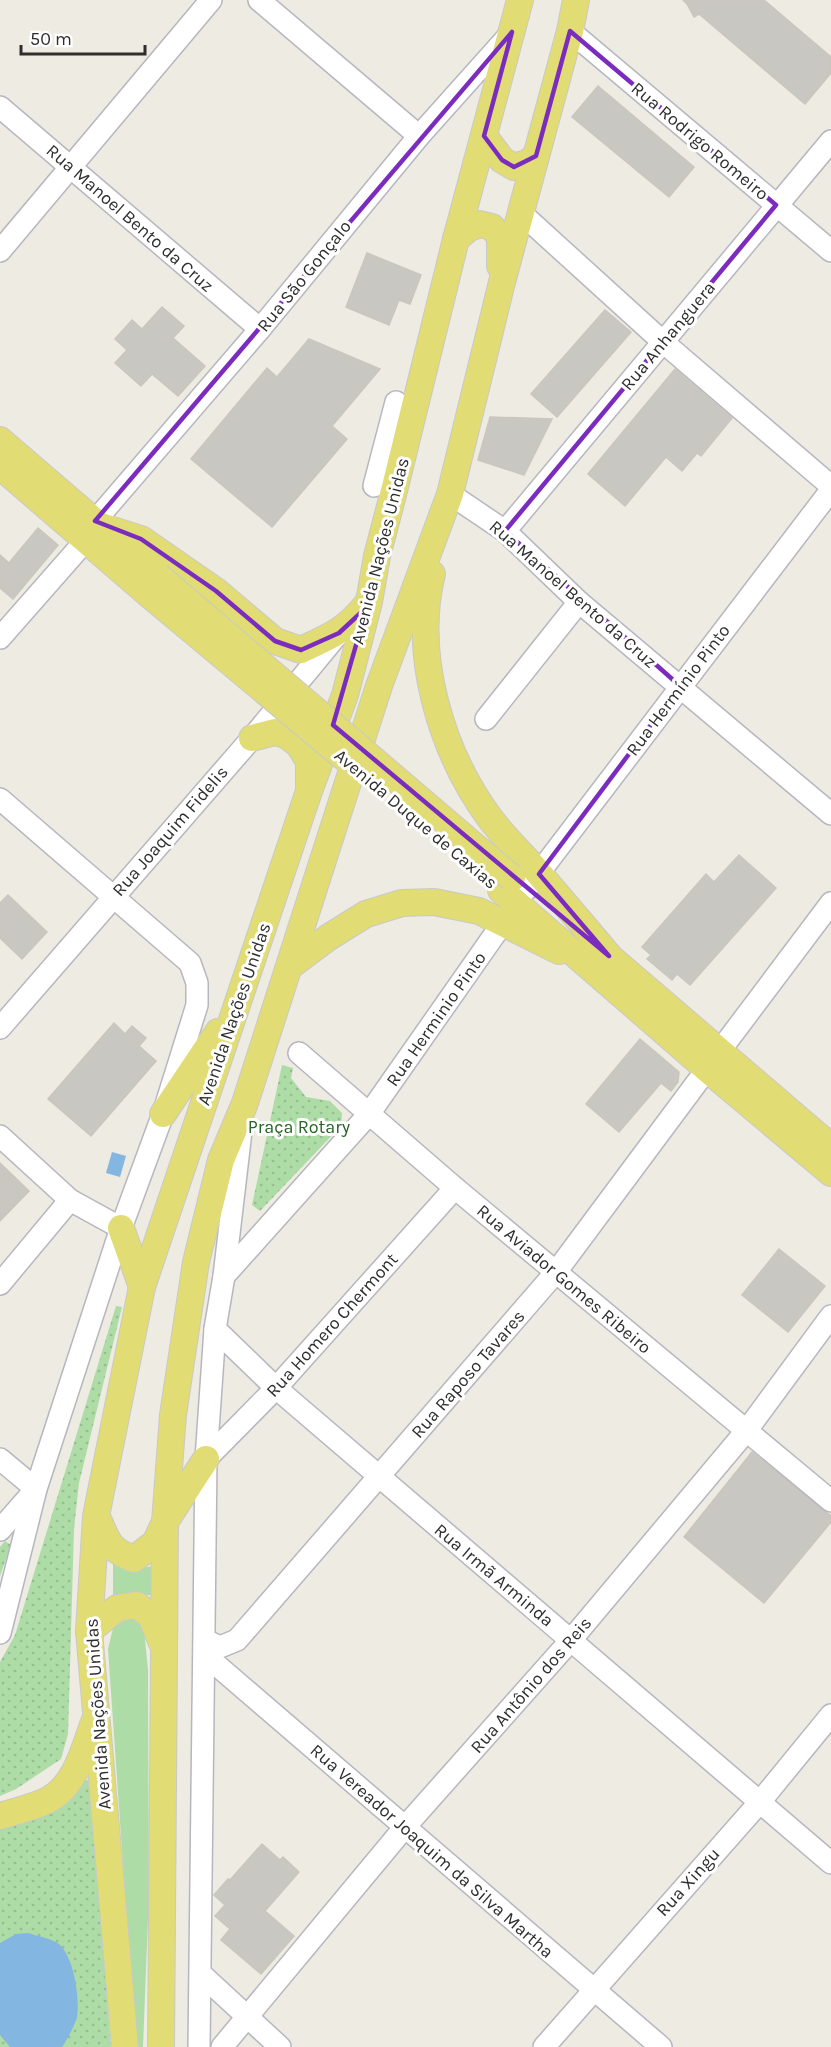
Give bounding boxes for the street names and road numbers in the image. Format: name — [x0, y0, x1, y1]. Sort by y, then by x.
street label: Rua Rodrigo Romeiro — [627, 77, 773, 205]
street label: Rua Manoel Bento da Cruz — [42, 139, 218, 297]
street label: Rua São Gonçalo — [252, 216, 356, 336]
street label: Rua Anhanguera — [616, 277, 720, 395]
street label: Avenida Nações Unidas — [346, 455, 414, 647]
street label: Rua Manoel Bento da Cruz — [485, 515, 661, 673]
street label: Rua Hermínio Pinto — [621, 620, 735, 760]
street label: Avenida Duque de Caxias — [330, 744, 502, 894]
street label: Rua Joaquim Fidelis — [107, 761, 233, 901]
street label: Avenida Nações Unidas — [192, 920, 276, 1108]
street label: Rua Herminio Pinto — [381, 947, 491, 1091]
street label: Rua Aviador Gomes Ribeiro — [472, 1200, 656, 1358]
street label: Rua Homero Chermont — [261, 1248, 403, 1402]
street label: Rua Raposo Tavares — [406, 1305, 530, 1443]
street label: Rua Irmã Arminda — [430, 1519, 558, 1631]
street label: Rua Antônio dos Reis — [466, 1612, 596, 1758]
street label: Avenida Nações Unidas — [80, 1618, 116, 1810]
street label: Rua Vereador Joaquim da Silva Martha — [306, 1739, 558, 1963]
street label: Rua Xingu — [651, 1843, 725, 1921]

